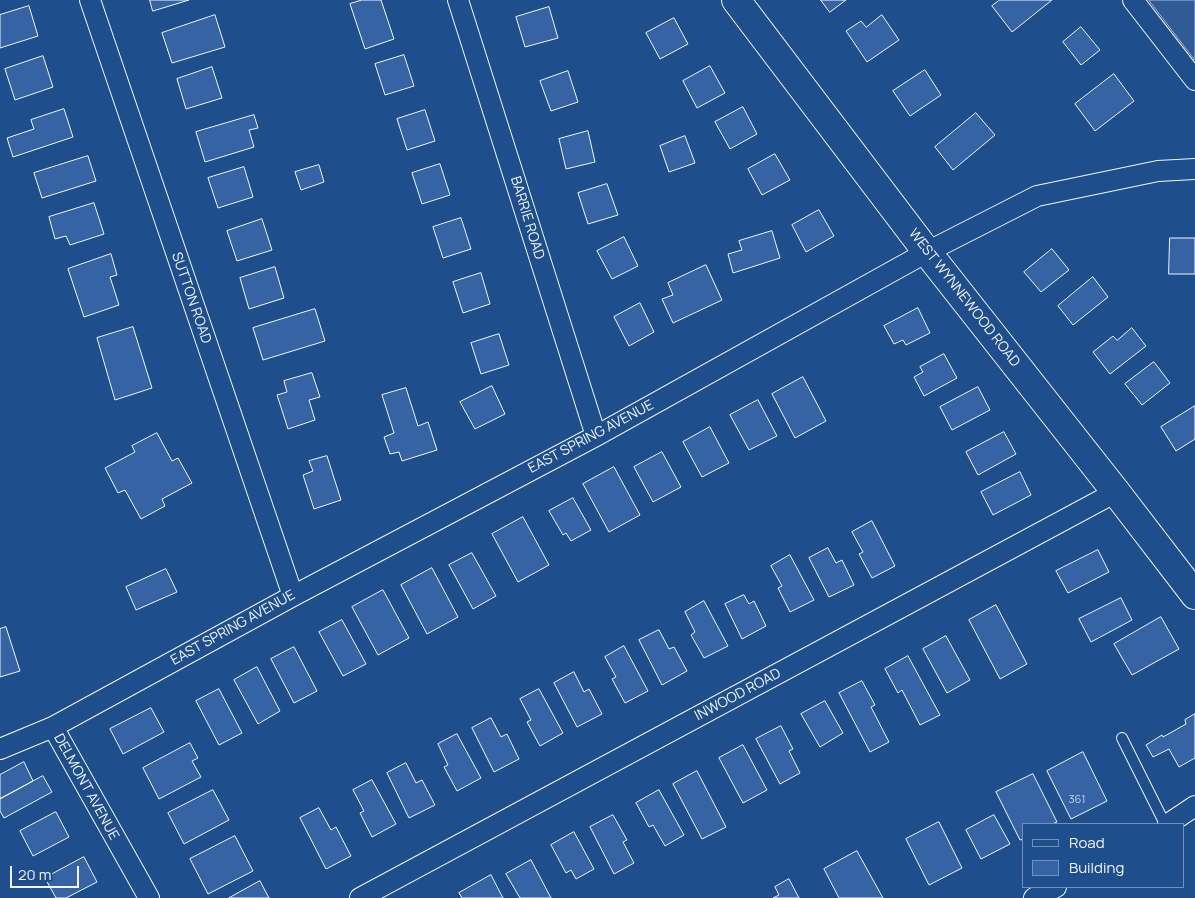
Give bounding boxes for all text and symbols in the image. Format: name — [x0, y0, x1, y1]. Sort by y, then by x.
street label: BARRIE ROAD — [506, 174, 548, 262]
street label: WEST WYNNEWOOD ROAD — [905, 226, 1023, 370]
street label: SUTTON ROAD — [168, 250, 214, 346]
street label: EAST SPRING AVENUE — [525, 397, 657, 477]
street label: EAST SPRING AVENUE — [168, 587, 298, 669]
street label: INWOOD ROAD — [692, 665, 784, 725]
street label: DELMONT AVENUE — [50, 731, 122, 843]
house number: 361 — [1068, 793, 1086, 807]
legend — [1022, 823, 1185, 888]
text: Road — [1069, 832, 1105, 853]
scale bar — [12, 856, 81, 888]
text: Building — [1069, 857, 1124, 878]
text: 20 m — [18, 864, 51, 885]

